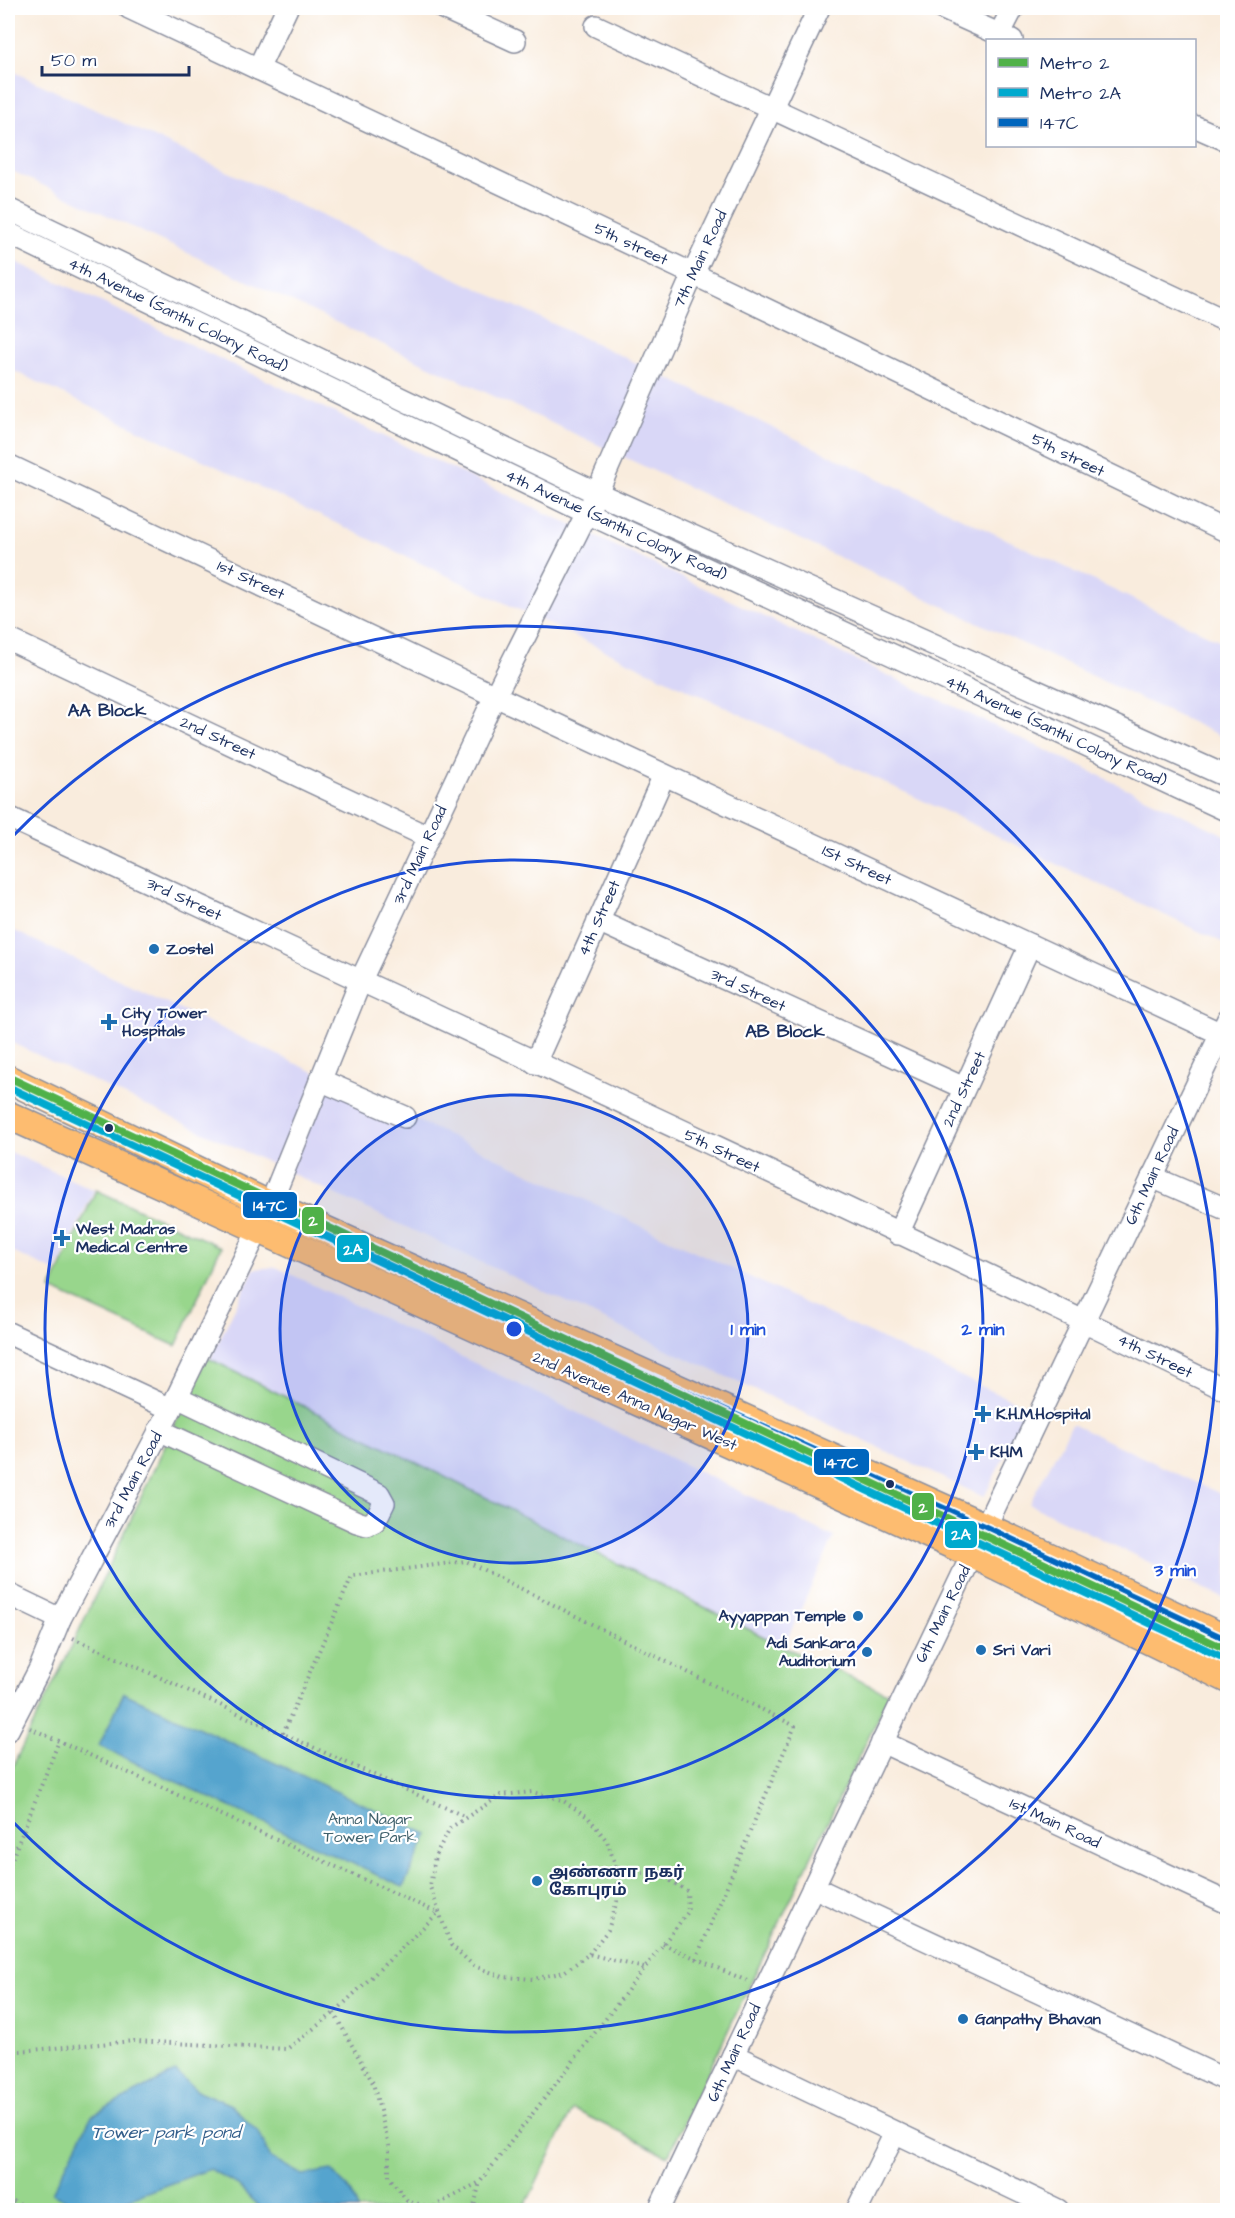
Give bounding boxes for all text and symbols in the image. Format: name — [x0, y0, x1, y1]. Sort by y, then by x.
scale bar — [42, 39, 189, 77]
legend — [986, 39, 1196, 147]
text: 50 m — [51, 48, 96, 73]
text: Metro 2 — [1040, 51, 1110, 76]
text: Metro 2A — [1040, 81, 1121, 106]
text: 147C — [1040, 111, 1079, 136]
street label: 7th Main Road — [668, 207, 732, 311]
street label: 5th street — [590, 217, 672, 271]
street label: 4th Avenue (Santhi Colony Road) — [64, 252, 292, 379]
street label: 5th street — [1028, 428, 1109, 482]
street label: 4th Avenue (Santhi Colony Road) — [501, 464, 731, 587]
street label: 1st Street — [214, 555, 289, 605]
street label: 4th Avenue (Santhi Colony Road) — [941, 670, 1171, 793]
district label: AA Block — [68, 698, 147, 723]
street label: 2nd Street — [177, 711, 260, 765]
street label: 3rd Main Road — [388, 802, 452, 908]
street label: 1St Street — [819, 839, 896, 891]
street label: 3rd Street — [143, 872, 226, 926]
street label: 4th Street — [572, 876, 626, 959]
place label: Zostel — [166, 938, 214, 960]
marker: Zostel — [147, 942, 161, 956]
street label: 3rd Street — [707, 963, 790, 1017]
place label: City Tower Hospitals — [122, 1002, 207, 1042]
marker: City Tower Hospitals — [100, 1013, 118, 1031]
district label: AB Block — [745, 1019, 826, 1044]
street label: 2nd Street — [937, 1047, 991, 1130]
unlabelled marker — [103, 1122, 115, 1134]
street label: 6th Main Road — [1120, 1123, 1184, 1229]
street label: 5th Street — [680, 1124, 764, 1178]
line badge: 147C — [242, 1191, 298, 1219]
text: 147C — [253, 1195, 288, 1217]
line badge: 2 — [301, 1206, 325, 1235]
text: 2 — [307, 1210, 318, 1232]
place label: West Madras Medical Centre — [75, 1218, 188, 1258]
marker: West Madras Medical Centre — [53, 1229, 71, 1247]
line badge: 2A — [336, 1234, 370, 1263]
text: 2A — [342, 1239, 363, 1261]
text: 1 min — [730, 1317, 766, 1342]
text: 2 min — [960, 1317, 1005, 1342]
centre of rings — [504, 1319, 524, 1339]
street label: 4th Street — [1114, 1328, 1197, 1384]
street label: 2nd Avenue, Anna Nagar West — [529, 1346, 741, 1457]
place label: K.H.M.Hospital — [996, 1403, 1091, 1425]
marker: K.H.M.Hospital — [974, 1405, 992, 1423]
street label: 3rd Main Road — [98, 1428, 168, 1532]
place label: KHM — [990, 1441, 1023, 1463]
marker: KHM — [967, 1443, 985, 1461]
line badge: 147C — [813, 1448, 870, 1476]
text: 147C — [824, 1452, 859, 1474]
unlabelled marker — [884, 1478, 896, 1490]
line badge: 2 — [911, 1492, 935, 1521]
text: 2 — [917, 1497, 928, 1519]
line badge: 2A — [944, 1520, 978, 1549]
text: 2A — [950, 1524, 971, 1546]
text: 3 min — [1153, 1558, 1196, 1583]
street label: 6th Main Road — [910, 1562, 976, 1666]
place label: Ayyappan Temple — [719, 1605, 846, 1628]
marker: Ayyappan Temple — [851, 1609, 865, 1623]
place label: Adi Sankara Auditorium — [766, 1632, 856, 1672]
place label: Sri Vari — [992, 1639, 1051, 1661]
marker: Sri Vari — [974, 1643, 988, 1657]
marker: Adi Sankara Auditorium — [860, 1645, 874, 1659]
street label: 1st Main Road — [1006, 1792, 1104, 1854]
park label: Anna Nagar Tower Park — [324, 1808, 417, 1848]
place label: அண்ணா நகர் கோபுரம் — [549, 1861, 684, 1901]
marker: அண்ணா நகர் கோபுரம் — [530, 1874, 544, 1888]
street label: 6th Main Road — [702, 2000, 766, 2106]
place label: Ganpathy Bhavan — [975, 2008, 1101, 2031]
marker: Ganpathy Bhavan — [956, 2012, 970, 2026]
water label: Tower park pond — [92, 2120, 244, 2145]

